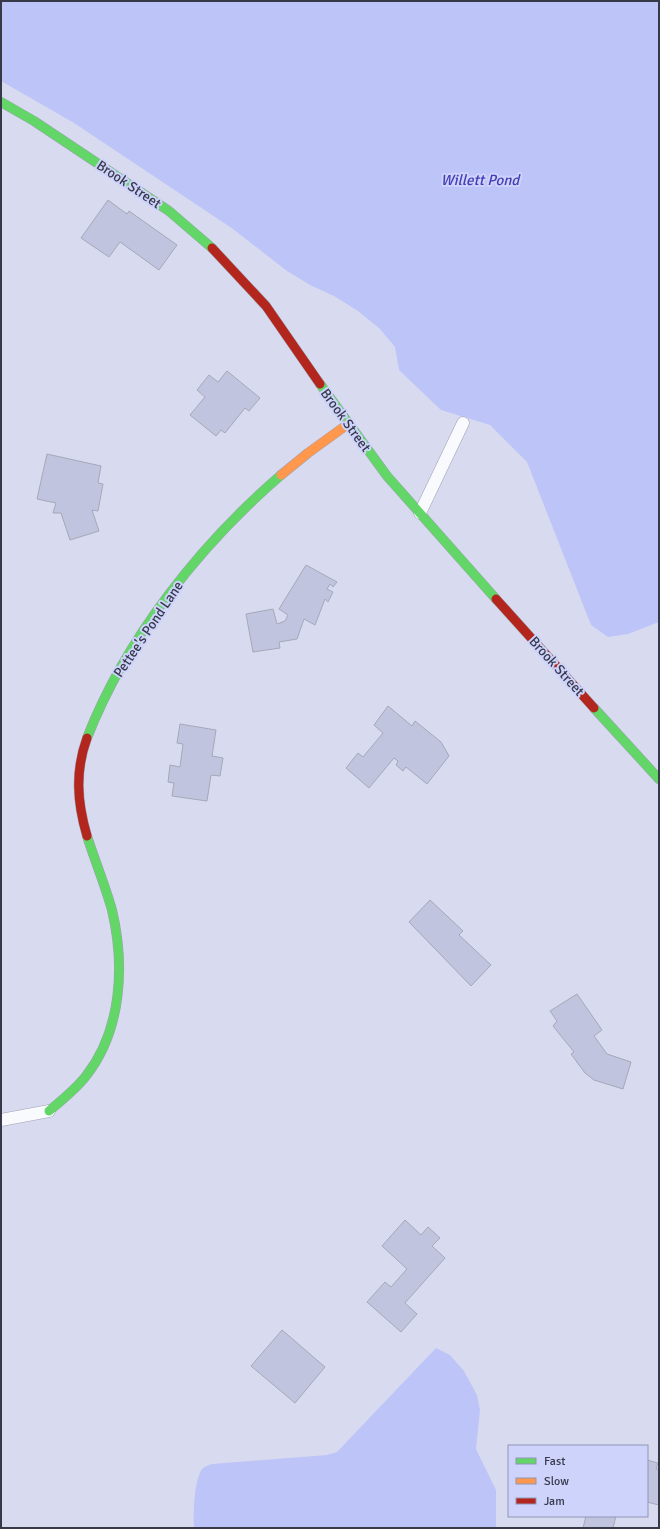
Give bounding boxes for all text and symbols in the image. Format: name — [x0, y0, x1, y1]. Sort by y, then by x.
street label: Brook Street — [93, 157, 164, 212]
water label: Willett Pond — [441, 171, 521, 189]
street label: Brook Street — [317, 385, 374, 455]
street label: Pettee's Pond Lane — [110, 578, 187, 681]
street label: Brook Street — [525, 633, 588, 700]
legend — [508, 1445, 648, 1517]
text: Fast — [544, 1454, 565, 1469]
text: Slow — [544, 1474, 569, 1489]
text: Jam — [544, 1494, 565, 1509]

